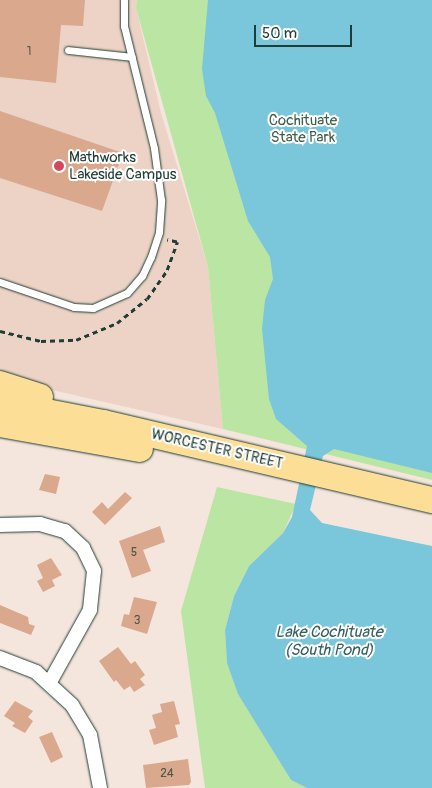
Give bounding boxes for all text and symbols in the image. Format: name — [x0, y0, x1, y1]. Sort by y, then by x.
scale bar — [257, 15, 354, 47]
text: 50 m — [262, 24, 297, 43]
house number: 1 — [27, 45, 31, 59]
park label: Cochituate State Park — [269, 111, 337, 146]
place label: Mathworks Lakeside Campus — [69, 148, 176, 183]
marker: Mathworks Lakeside Campus — [53, 160, 65, 172]
street label: WORCESTER STREET — [149, 425, 285, 473]
house number: 5 — [131, 546, 137, 560]
house number: 3 — [134, 614, 140, 628]
water label: Lake Cochituate (South Pond) — [275, 622, 383, 660]
house number: 24 — [160, 767, 174, 781]

